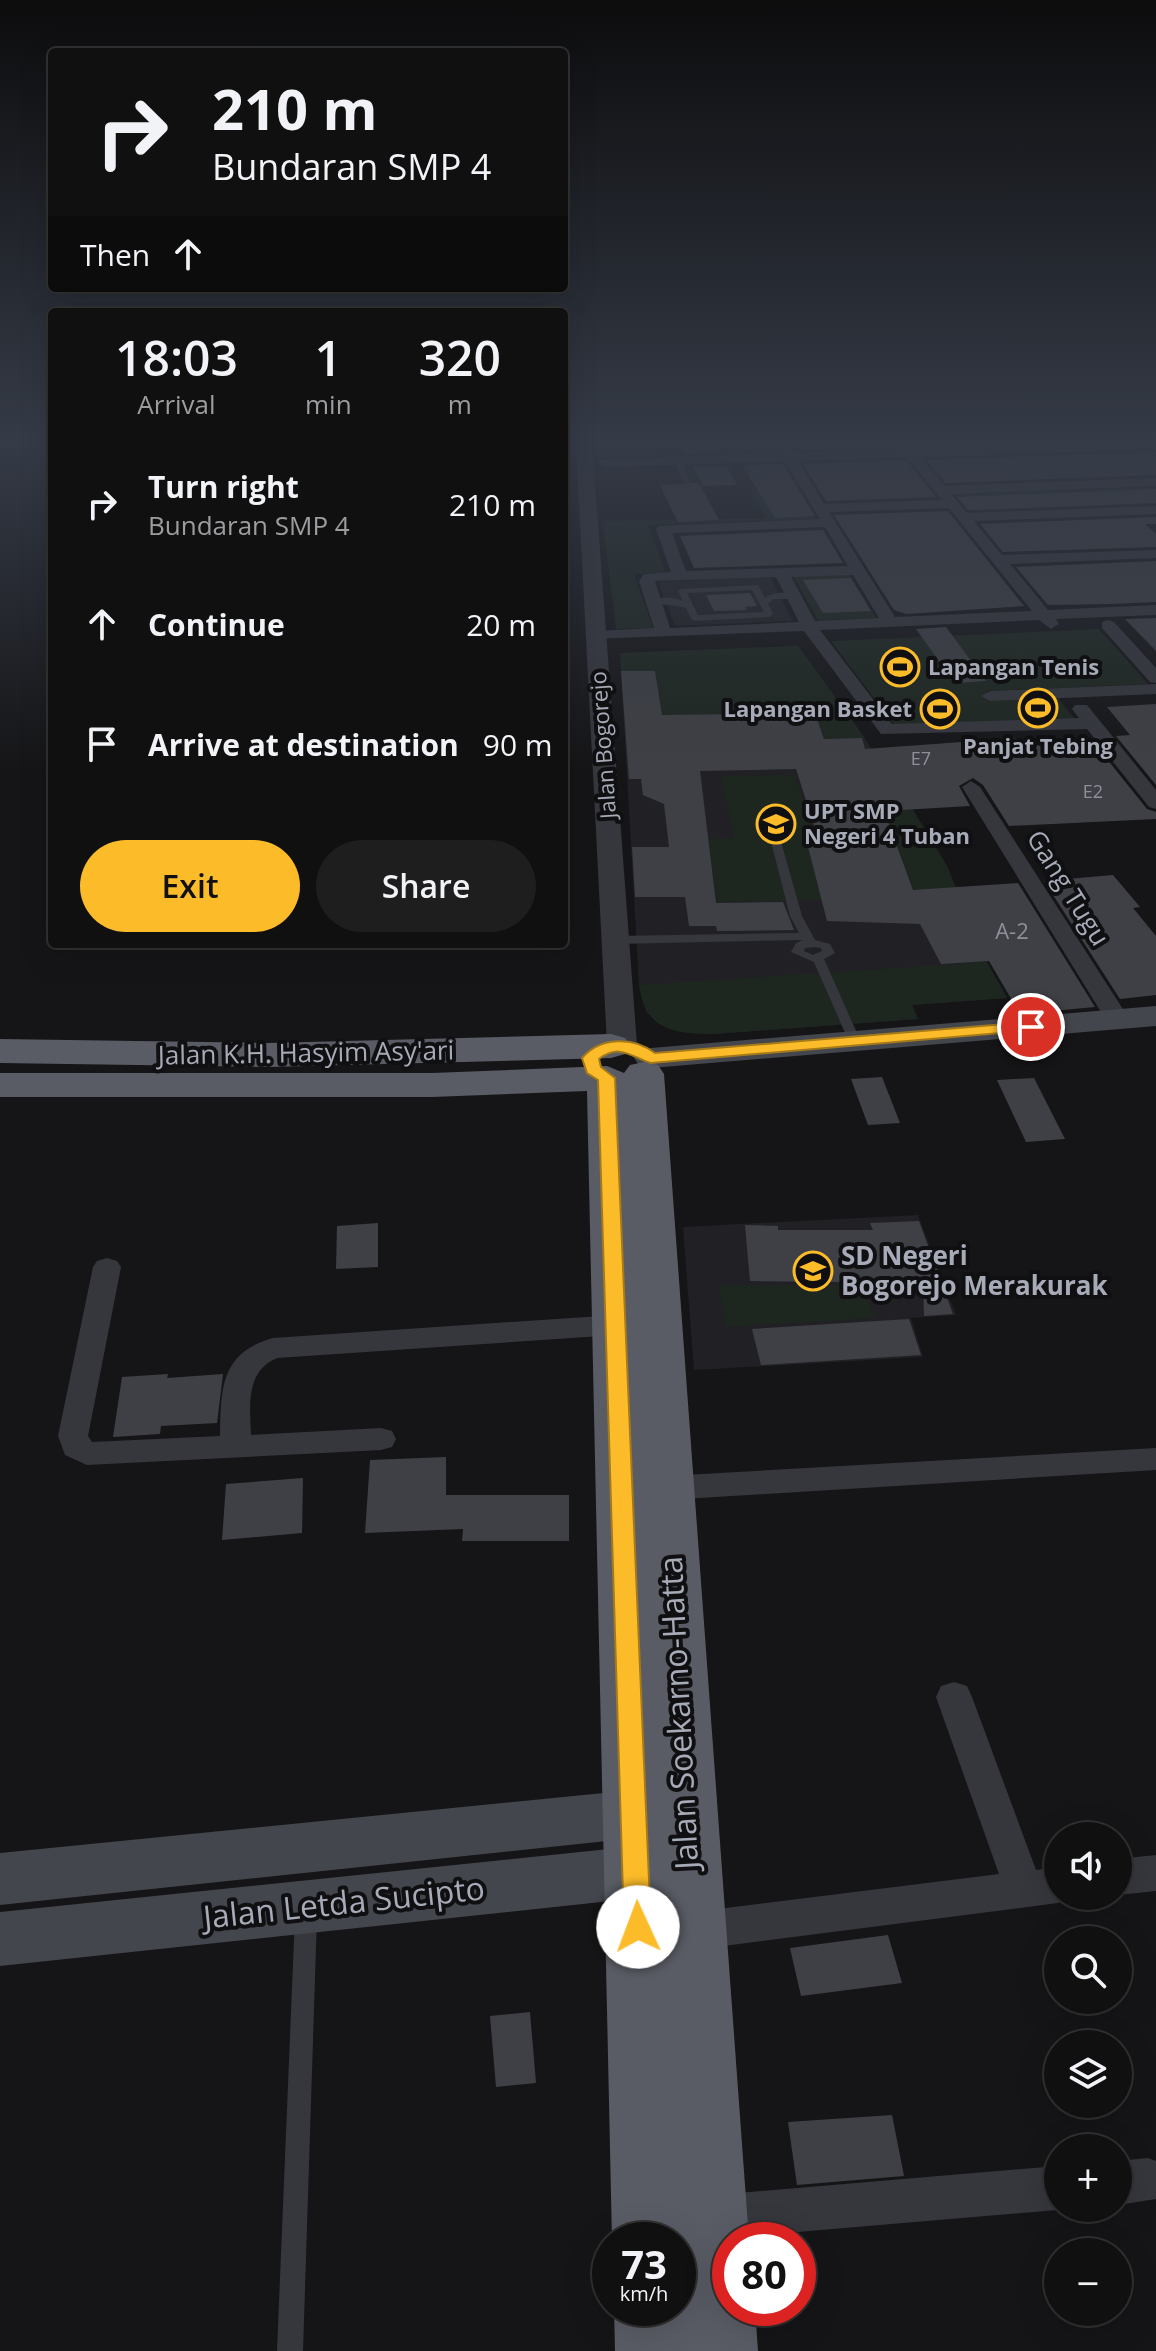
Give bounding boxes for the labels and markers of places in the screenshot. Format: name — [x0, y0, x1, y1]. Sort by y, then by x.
sports icon: Lapangan Tenis — [879, 646, 921, 688]
place label: Lapangan Tenis — [928, 651, 1099, 681]
sports icon: Panjat Tebing — [1017, 687, 1059, 729]
sports icon: Lapangan Basket — [919, 688, 961, 730]
place label: Lapangan Basket — [724, 693, 912, 723]
place label: Panjat Tebing — [963, 730, 1114, 760]
place label: UPT SMP Negeri 4 Tuban — [804, 795, 970, 850]
school or university icon: UPT SMP Negeri 4 Tuban — [755, 803, 797, 845]
pin — [997, 993, 1065, 1061]
place label: SD Negeri Bogorejo Merakurak — [841, 1237, 1108, 1303]
school or university icon: SD Negeri Bogorejo Merakurak — [792, 1250, 834, 1292]

